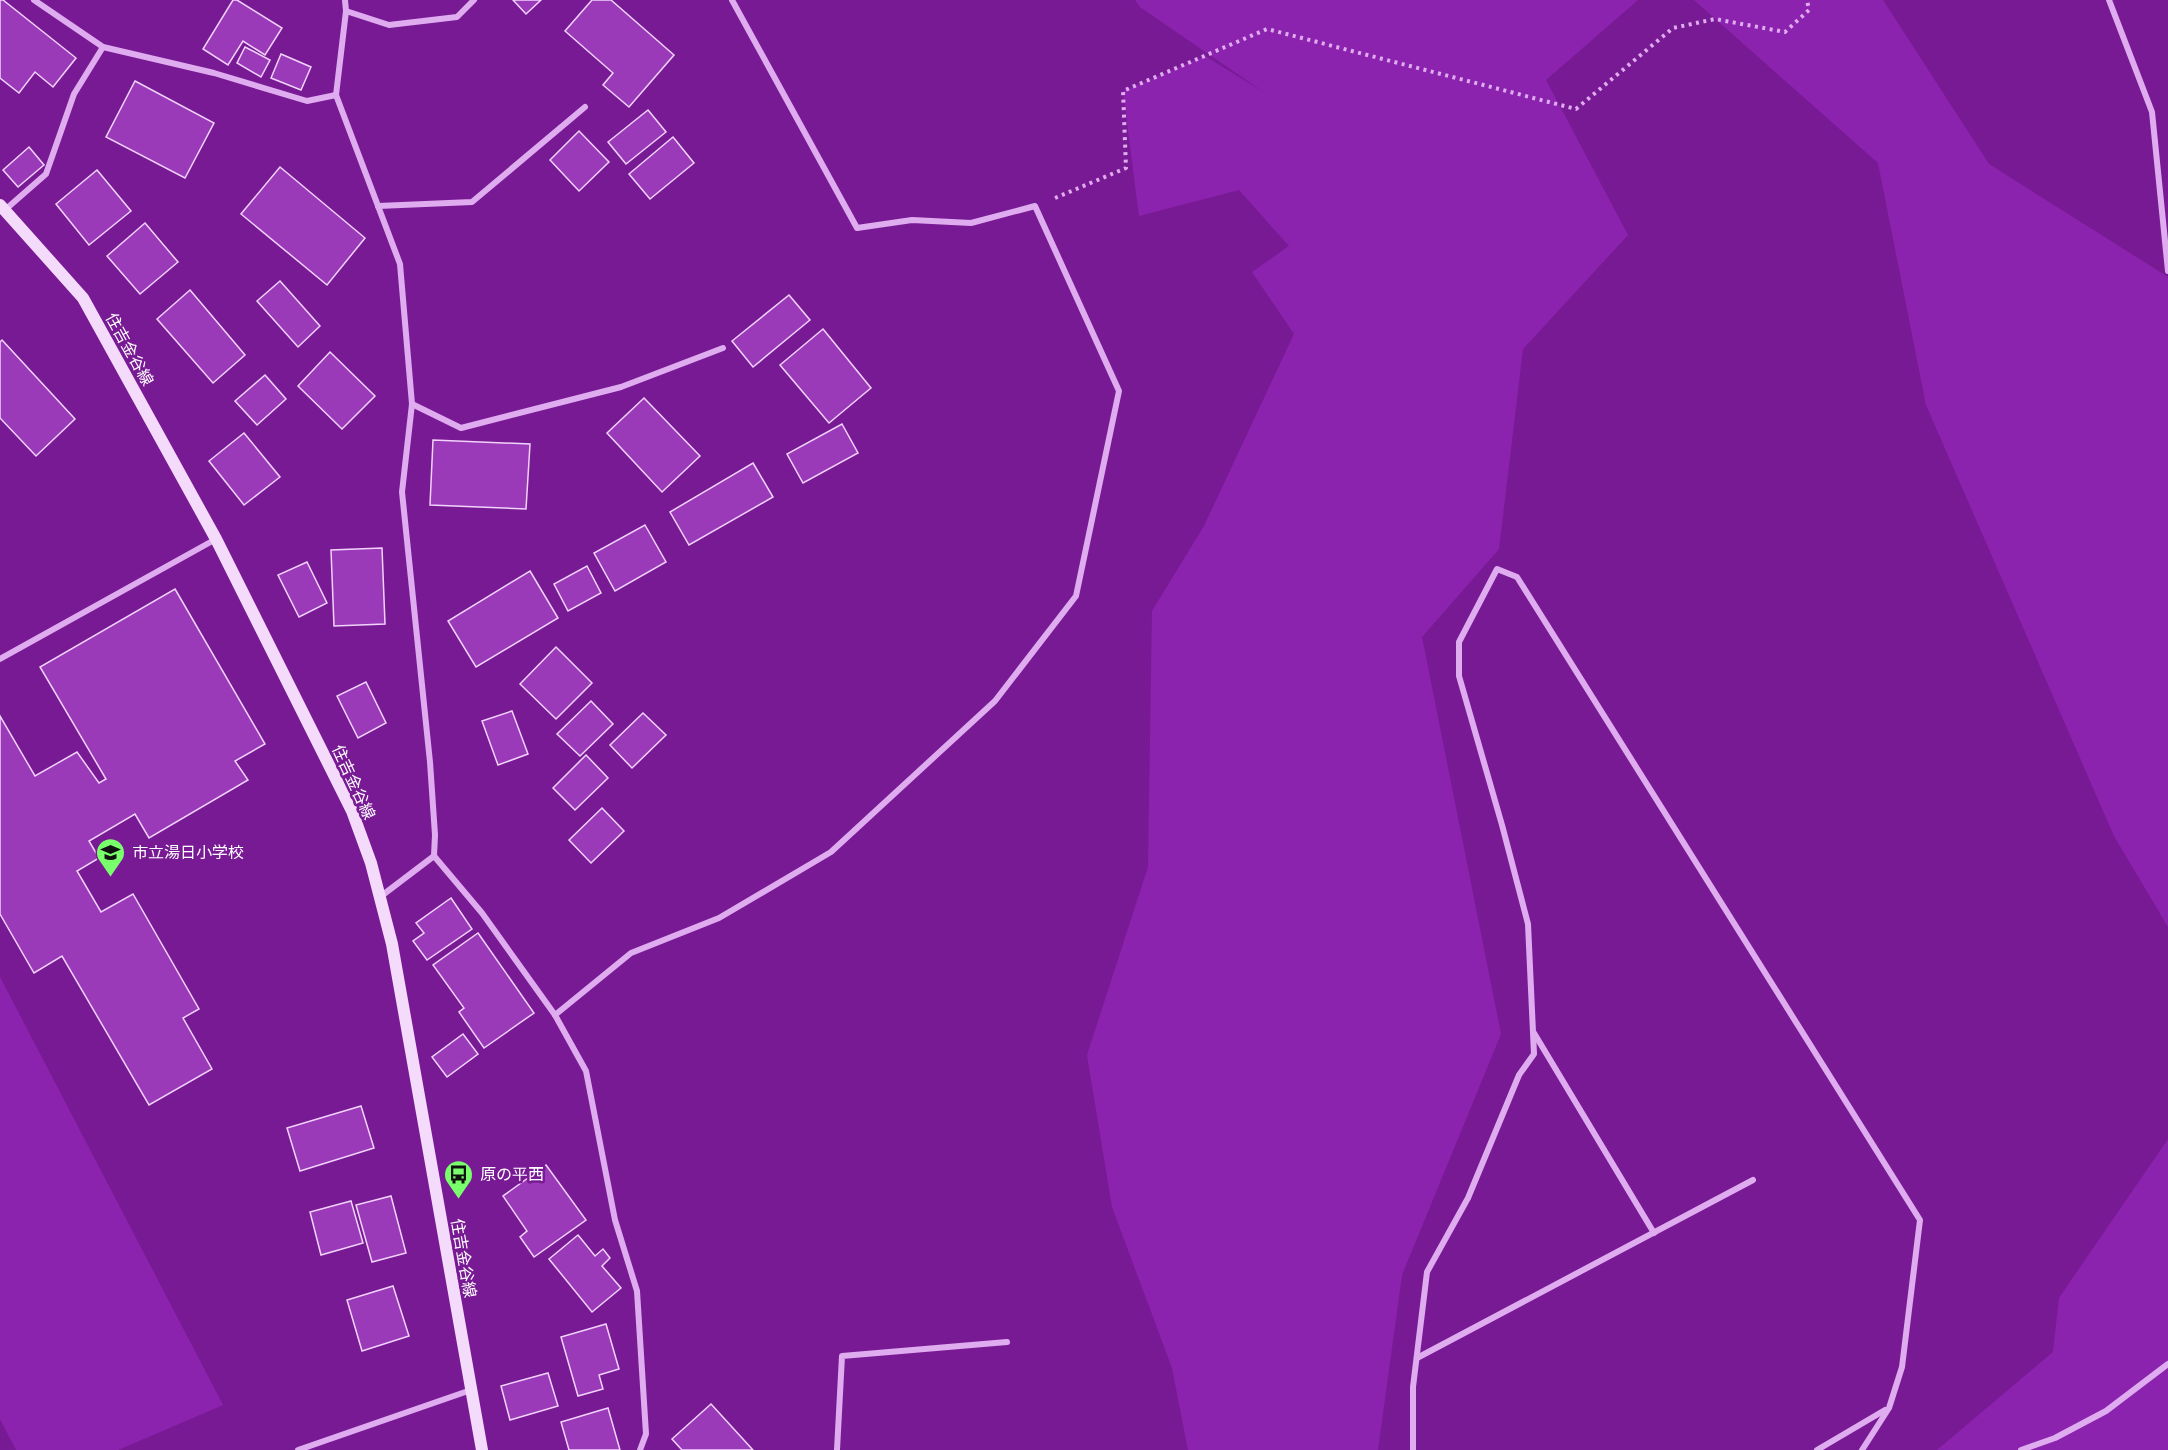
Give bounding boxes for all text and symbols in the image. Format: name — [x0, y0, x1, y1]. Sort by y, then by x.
street label: 住吉金谷線 — [102, 310, 157, 389]
street label: 住吉金谷線 — [328, 742, 379, 822]
school or university icon: 市立湯日小学校 — [95, 836, 127, 878]
place label: 市立湯日小学校 — [132, 843, 244, 862]
bus stop icon: 原の平西 — [443, 1158, 475, 1200]
place label: 原の平西 — [480, 1165, 544, 1184]
street label: 住吉金谷線 — [447, 1217, 480, 1299]

